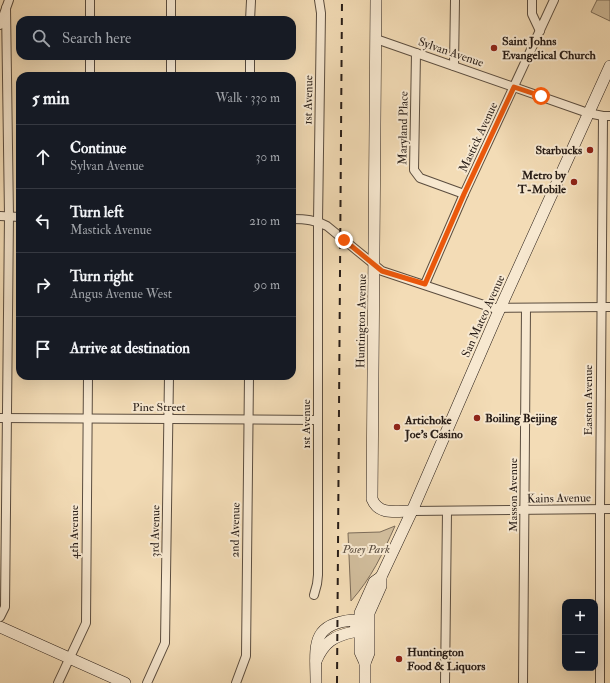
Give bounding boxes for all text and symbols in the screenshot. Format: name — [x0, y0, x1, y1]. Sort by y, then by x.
search box — [16, 16, 296, 60]
icon: search — [30, 27, 52, 49]
text: Search here — [62, 29, 131, 48]
street label: Sylvan Avenue — [416, 34, 486, 71]
place label: Saint Johns Evangelical Church — [502, 34, 597, 63]
marker: Saint Johns Evangelical Church — [489, 43, 499, 53]
street label: 1st Avenue — [301, 75, 316, 125]
route start — [532, 87, 550, 105]
text: 5 min — [32, 88, 70, 109]
text: Walk · 330 m — [216, 90, 280, 106]
street label: Maryland Place — [395, 91, 412, 165]
street label: Mastick Avenue — [456, 100, 501, 175]
text: Continue — [70, 139, 126, 158]
place label: Starbucks — [535, 143, 582, 158]
marker: Starbucks — [585, 145, 595, 155]
icon: ahead — [32, 146, 54, 168]
text: 30 m — [256, 149, 280, 165]
text: Sylvan Avenue — [70, 158, 144, 174]
place label: Metro by T-Mobile — [517, 168, 567, 197]
marker: Metro by T-Mobile — [569, 177, 579, 187]
text: Turn left — [70, 203, 124, 222]
icon: left — [32, 210, 54, 232]
text: 210 m — [249, 213, 280, 229]
text: Mastick Avenue — [70, 222, 152, 238]
route end — [335, 231, 353, 249]
text: Turn right — [70, 267, 133, 286]
street label: San Mateo Avenue — [459, 273, 508, 360]
icon: right — [32, 274, 54, 296]
street label: Huntington Avenue — [353, 274, 370, 368]
text: 90 m — [254, 277, 280, 293]
text: Angus Avenue West — [70, 286, 172, 302]
icon: arrive — [32, 338, 54, 360]
text: Arrive at destination — [70, 339, 190, 358]
street label: Easton Avenue — [581, 365, 596, 435]
street label: 1st Avenue — [299, 399, 314, 449]
street label: Pine Street — [133, 400, 186, 415]
place label: Boiling Beijing — [485, 411, 558, 426]
place label: Artichoke Joe's Casino — [404, 413, 463, 442]
marker: Boiling Beijing — [472, 413, 482, 423]
marker: Artichoke Joe's Casino — [392, 422, 402, 432]
street label: Masson Avenue — [506, 458, 521, 532]
street label: Kains Avenue — [527, 490, 591, 507]
street label: 2nd Avenue — [228, 502, 243, 558]
street label: 4th Avenue — [67, 505, 82, 559]
street label: 3rd Avenue — [148, 505, 163, 557]
park label: Posey Park — [341, 542, 390, 557]
map controls — [562, 599, 598, 671]
button: + — [562, 599, 598, 635]
button: − — [562, 635, 598, 671]
place label: Huntington Food & Liquors — [407, 645, 485, 674]
marker: Huntington Food & Liquors — [394, 654, 404, 664]

